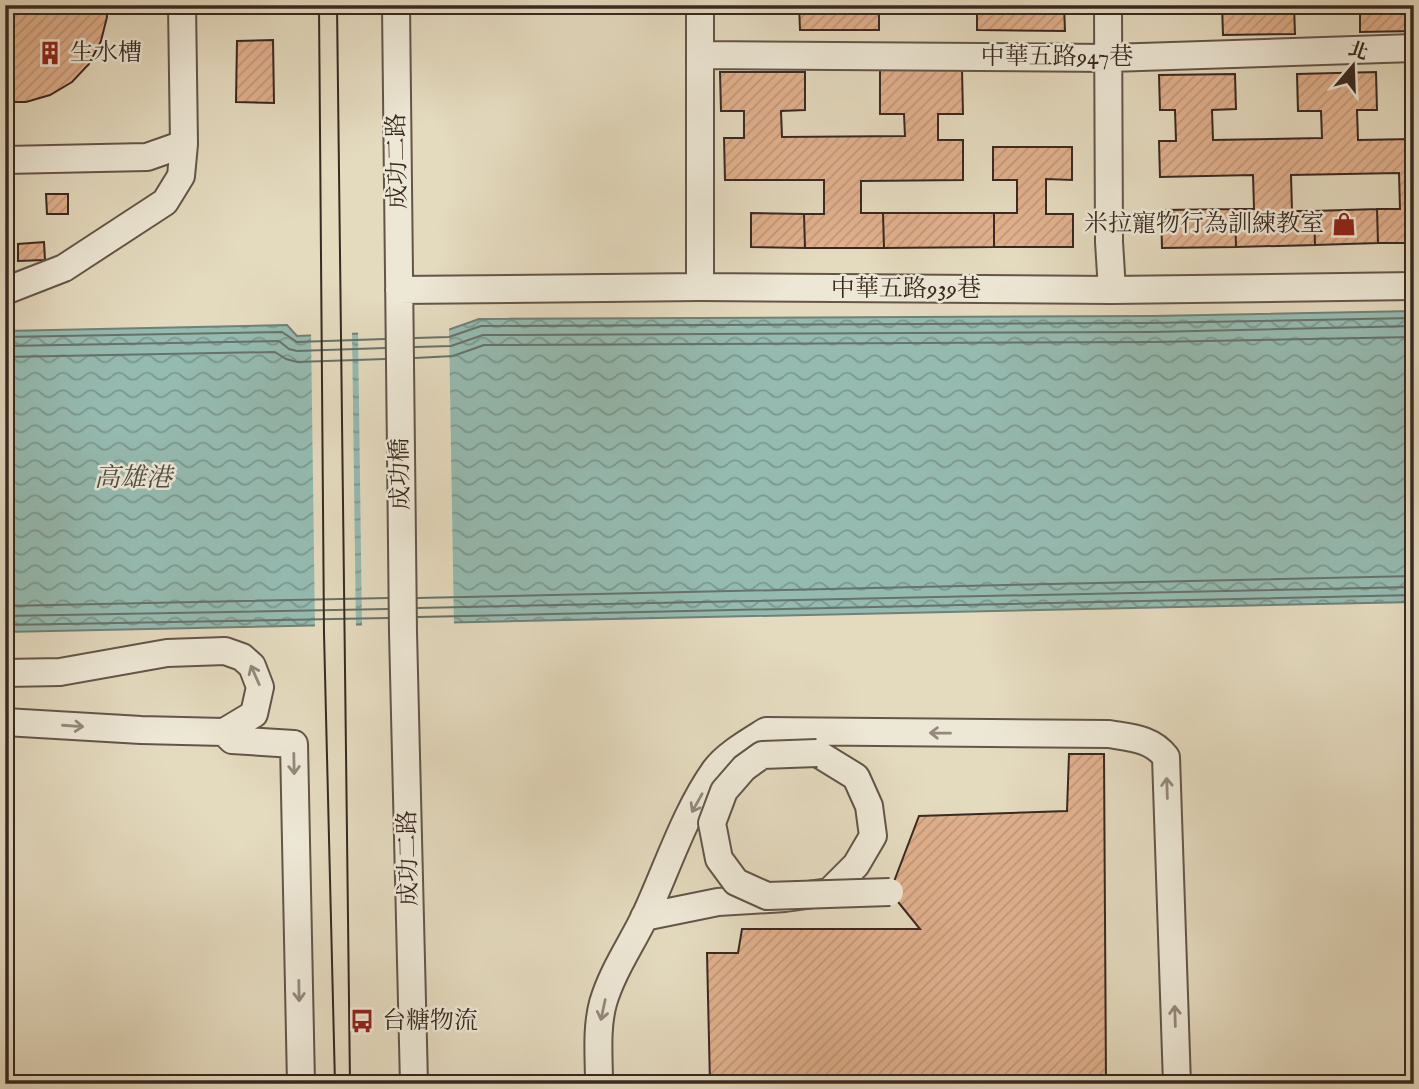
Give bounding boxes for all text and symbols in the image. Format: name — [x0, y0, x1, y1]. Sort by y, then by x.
north arrow — [1318, 32, 1388, 102]
text: 北 — [1345, 37, 1371, 66]
place label: 生水槽 — [70, 38, 142, 69]
building icon: 生水槽 — [36, 39, 64, 67]
street label: 中華五路947巷 — [981, 42, 1133, 73]
street label: 成功二路 — [382, 113, 414, 209]
place label: 米拉寵物行為訓練教室 — [1084, 209, 1324, 240]
shop icon: 米拉寵物行為訓練教室 — [1330, 210, 1358, 238]
street label: 中華五路939巷 — [831, 274, 981, 305]
street label: 成功橋 — [385, 438, 417, 510]
water label: 高雄港 — [94, 462, 175, 495]
one-way arrow — [248, 665, 261, 686]
one-way arrow — [62, 720, 84, 733]
one-way arrow — [929, 726, 952, 740]
one-way arrow — [288, 752, 301, 775]
one-way arrow — [1161, 777, 1174, 800]
one-way arrow — [690, 792, 703, 813]
street label: 成功二路 — [393, 810, 425, 906]
one-way arrow — [293, 979, 306, 1002]
one-way arrow — [595, 998, 609, 1021]
one-way arrow — [1169, 1004, 1182, 1027]
place label: 台糖物流 — [382, 1006, 478, 1037]
bus stop icon: 台糖物流 — [348, 1007, 376, 1035]

